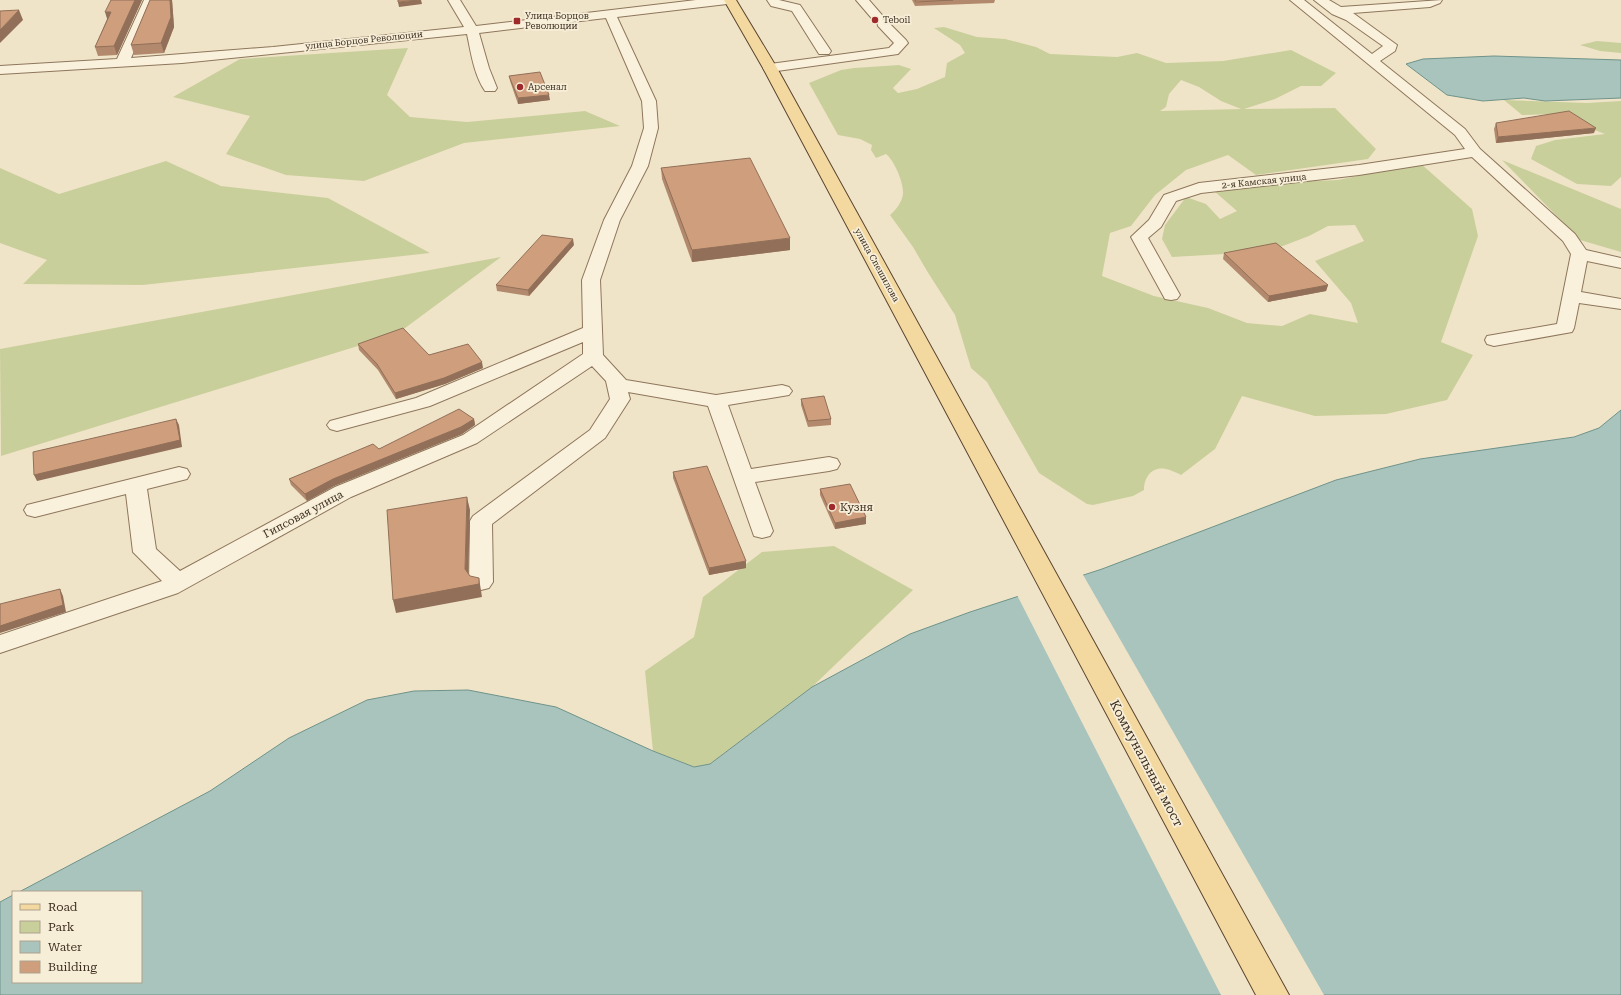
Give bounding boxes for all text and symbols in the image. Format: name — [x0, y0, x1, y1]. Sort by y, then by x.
place label: Улица Борцов Революции — [525, 11, 589, 31]
marker: Teboil — [870, 15, 880, 25]
place label: Teboil — [883, 15, 910, 25]
marker: Улица Борцов Революции — [512, 16, 522, 26]
street label: улица Борцов Революции — [305, 29, 423, 51]
marker: Арсенал — [515, 82, 525, 92]
place label: Арсенал — [528, 82, 567, 92]
street label: 2-я Камская улица — [1221, 172, 1307, 190]
street label: улица Спешилова — [853, 227, 901, 304]
street label: Гипсовая улица — [261, 488, 345, 541]
place label: Кузня — [840, 501, 873, 514]
marker: Кузня — [827, 502, 837, 512]
street label: Коммунальный мост — [1107, 697, 1186, 829]
legend — [12, 891, 142, 983]
text: Road — [48, 900, 78, 914]
text: Park — [48, 920, 75, 934]
text: Water — [48, 940, 82, 954]
text: Building — [48, 960, 97, 974]

